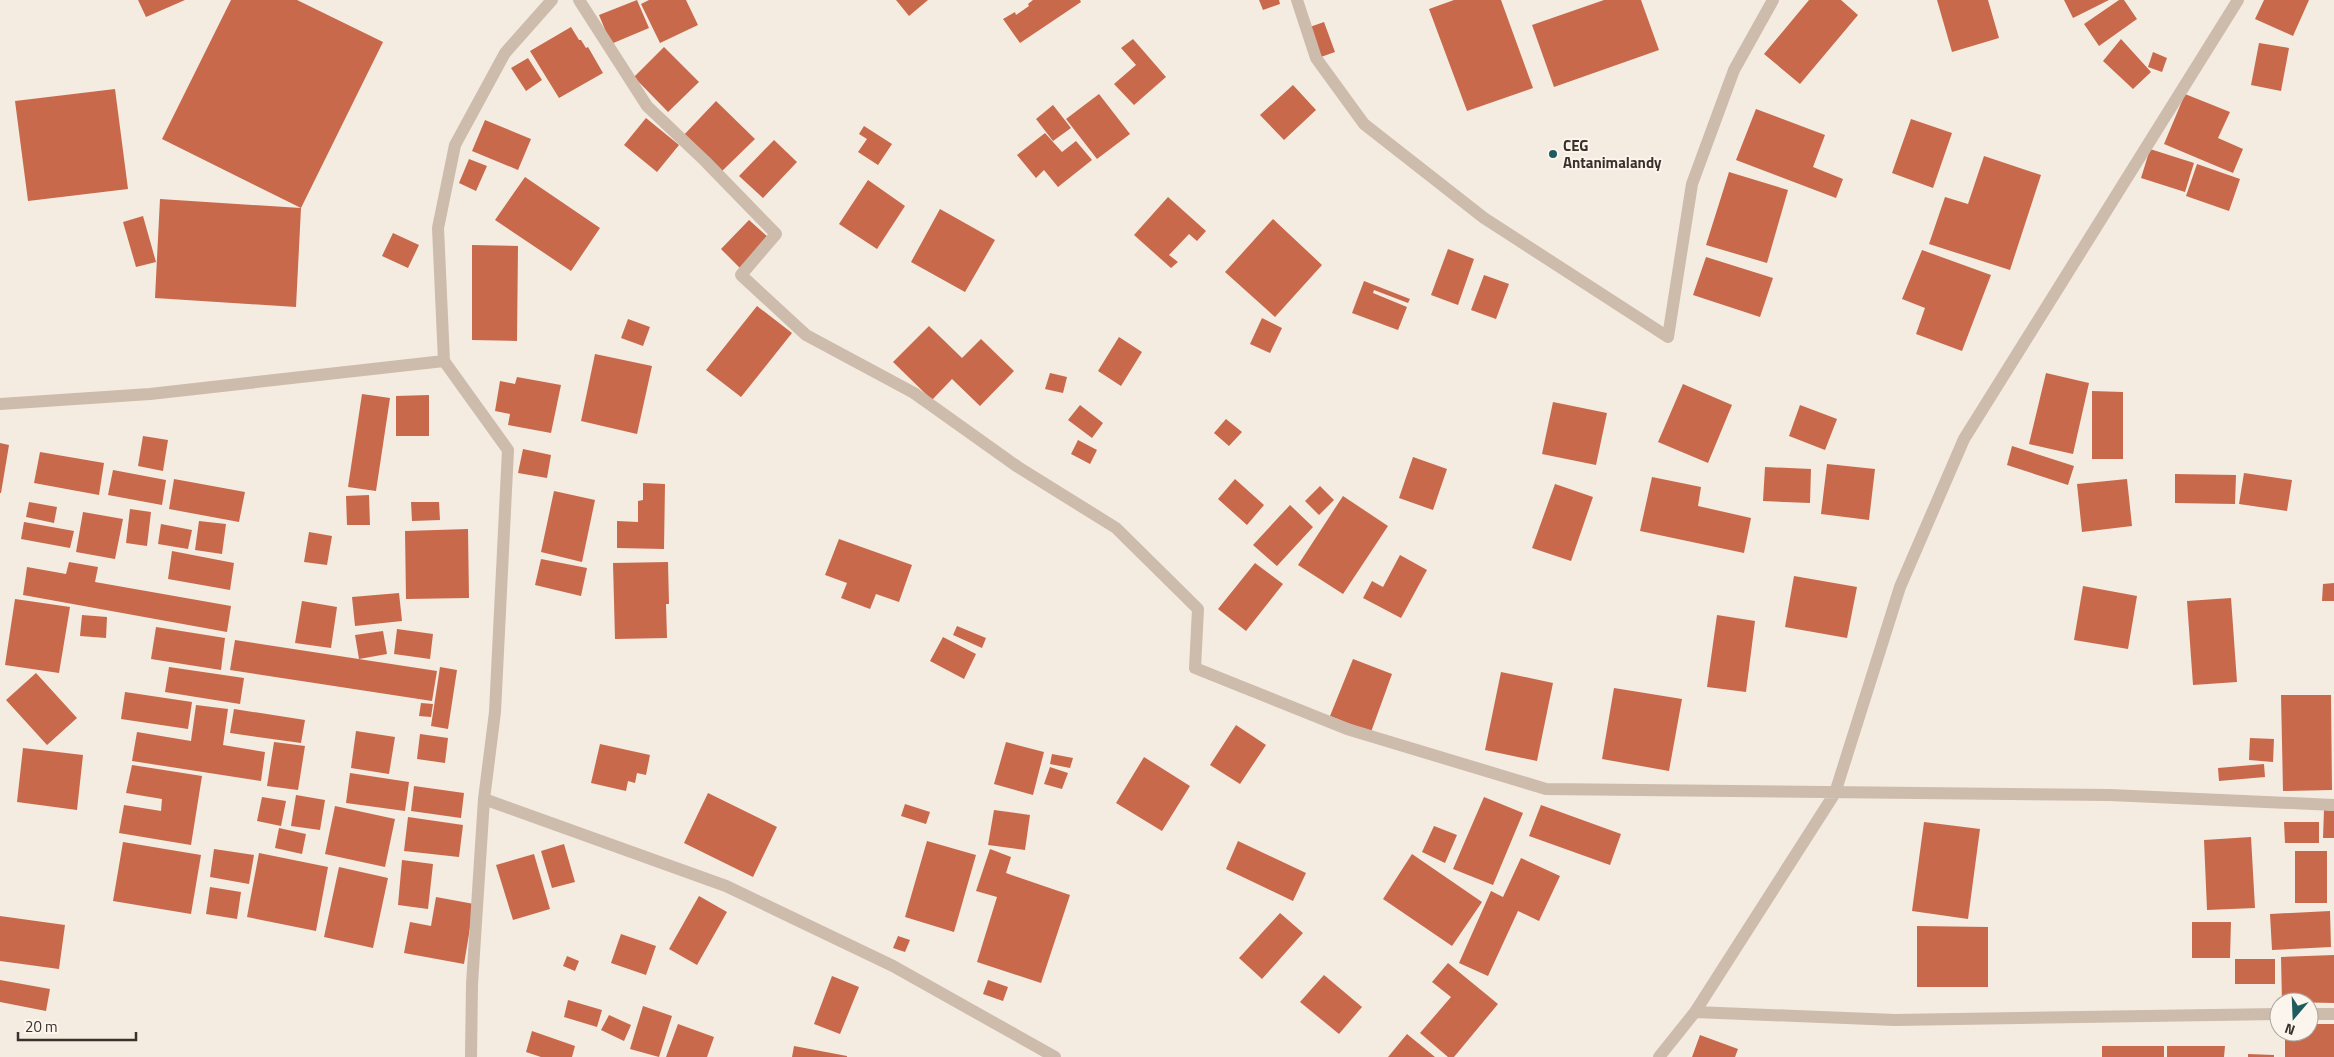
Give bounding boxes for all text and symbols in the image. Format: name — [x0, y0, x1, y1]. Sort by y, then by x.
place label: CEG Antanimalandy — [1563, 134, 1662, 174]
marker: CEG Antanimalandy — [1547, 148, 1559, 160]
north arrow — [2269, 992, 2319, 1042]
scale bar — [18, 1010, 135, 1042]
text: 20 m — [25, 1015, 58, 1038]
text: N — [2282, 1018, 2298, 1041]

